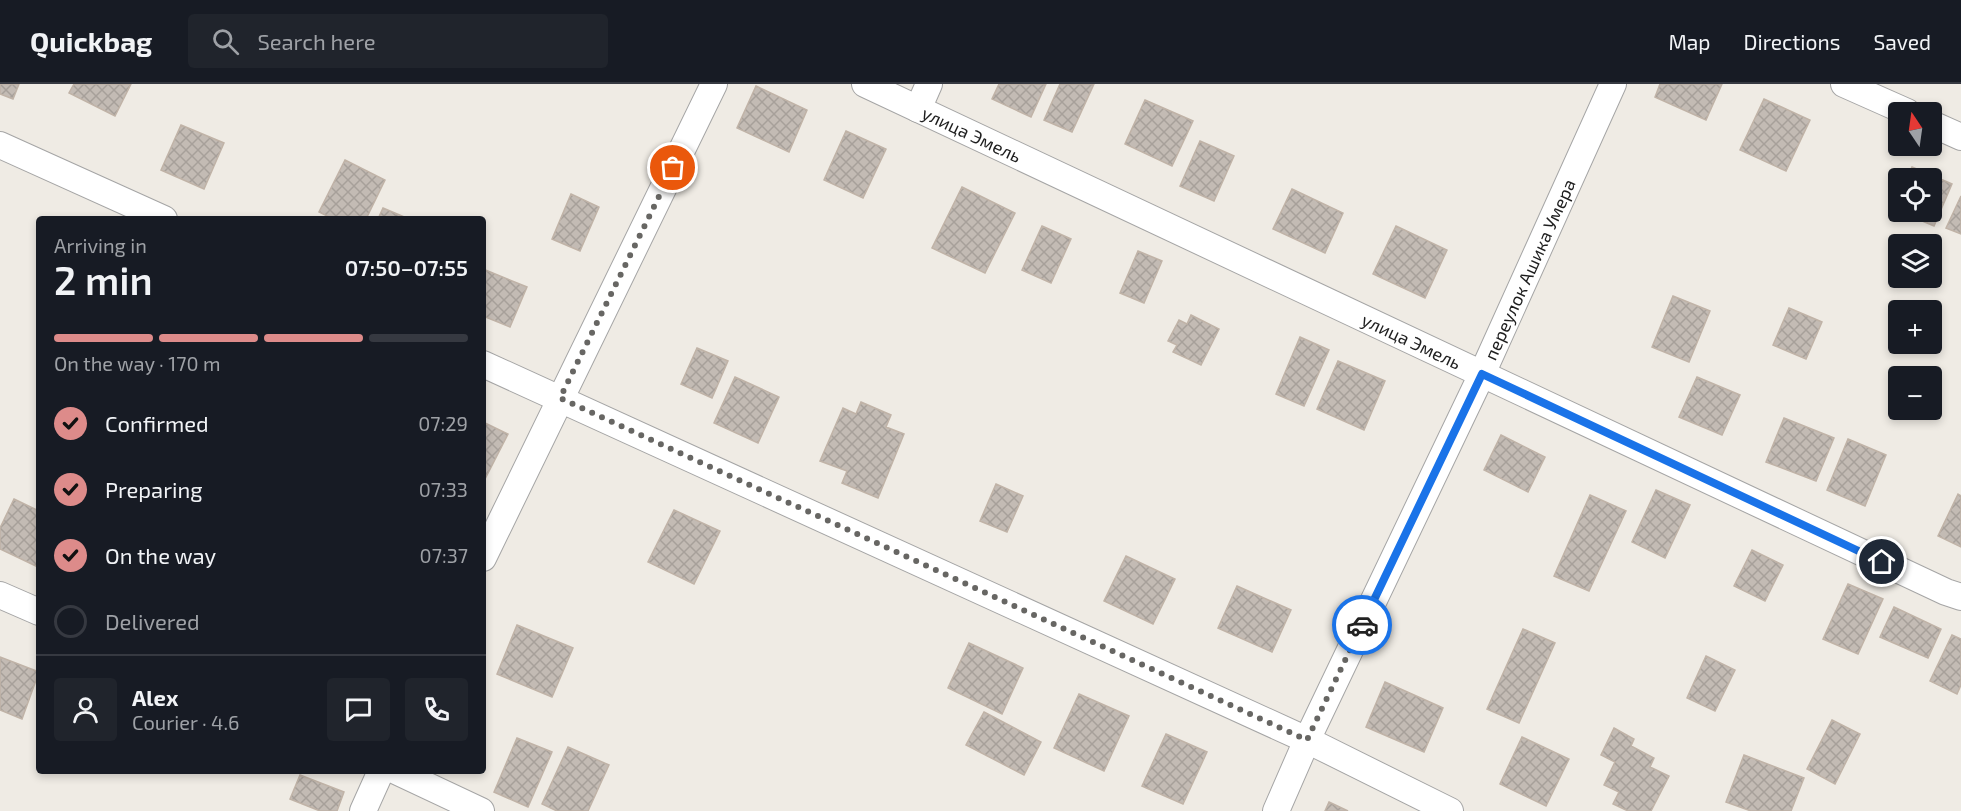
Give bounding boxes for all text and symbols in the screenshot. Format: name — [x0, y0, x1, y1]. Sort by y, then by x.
search box — [188, 14, 608, 68]
text: Quickbag — [30, 24, 152, 58]
icon: search — [209, 25, 242, 58]
text: Search here — [257, 28, 376, 54]
text: Map — [1668, 29, 1711, 54]
text: Directions — [1744, 29, 1840, 54]
text: Saved — [1873, 29, 1931, 54]
street label: улица Эмель — [919, 101, 1025, 167]
north arrow — [1888, 102, 1942, 156]
map controls — [1888, 102, 1942, 420]
pin — [647, 142, 698, 193]
icon: bag — [656, 151, 689, 184]
button: locate — [1888, 168, 1942, 222]
street label: переулок Ашика Умера — [1479, 175, 1580, 363]
text: Arriving in — [54, 233, 147, 257]
button: layers — [1888, 234, 1942, 288]
text: 07:50–07:55 — [345, 254, 468, 280]
text: 2 min — [54, 256, 153, 303]
button: + — [1888, 300, 1942, 354]
street label: улица Эмель — [1358, 308, 1465, 374]
text: On the way · 170 m — [54, 351, 221, 375]
button: − — [1888, 366, 1942, 420]
icon: check — [54, 407, 87, 440]
text: Confirmed — [105, 410, 209, 436]
text: 07:29 — [418, 411, 468, 435]
icon: check — [54, 473, 87, 506]
text: Preparing — [105, 476, 203, 502]
text: 07:33 — [419, 477, 468, 501]
pin — [1856, 536, 1907, 587]
icon: check — [54, 539, 87, 572]
text: On the way — [105, 542, 216, 568]
text: 07:37 — [420, 543, 468, 567]
icon: home — [1865, 545, 1898, 578]
courier — [1332, 595, 1392, 655]
text: Delivered — [105, 608, 200, 634]
icon: car — [1346, 609, 1379, 642]
button: person — [54, 678, 117, 741]
button: chat — [327, 678, 390, 741]
button: phone — [405, 678, 468, 741]
text: Alex — [132, 684, 178, 710]
text: Courier · 4.6 — [132, 710, 239, 734]

